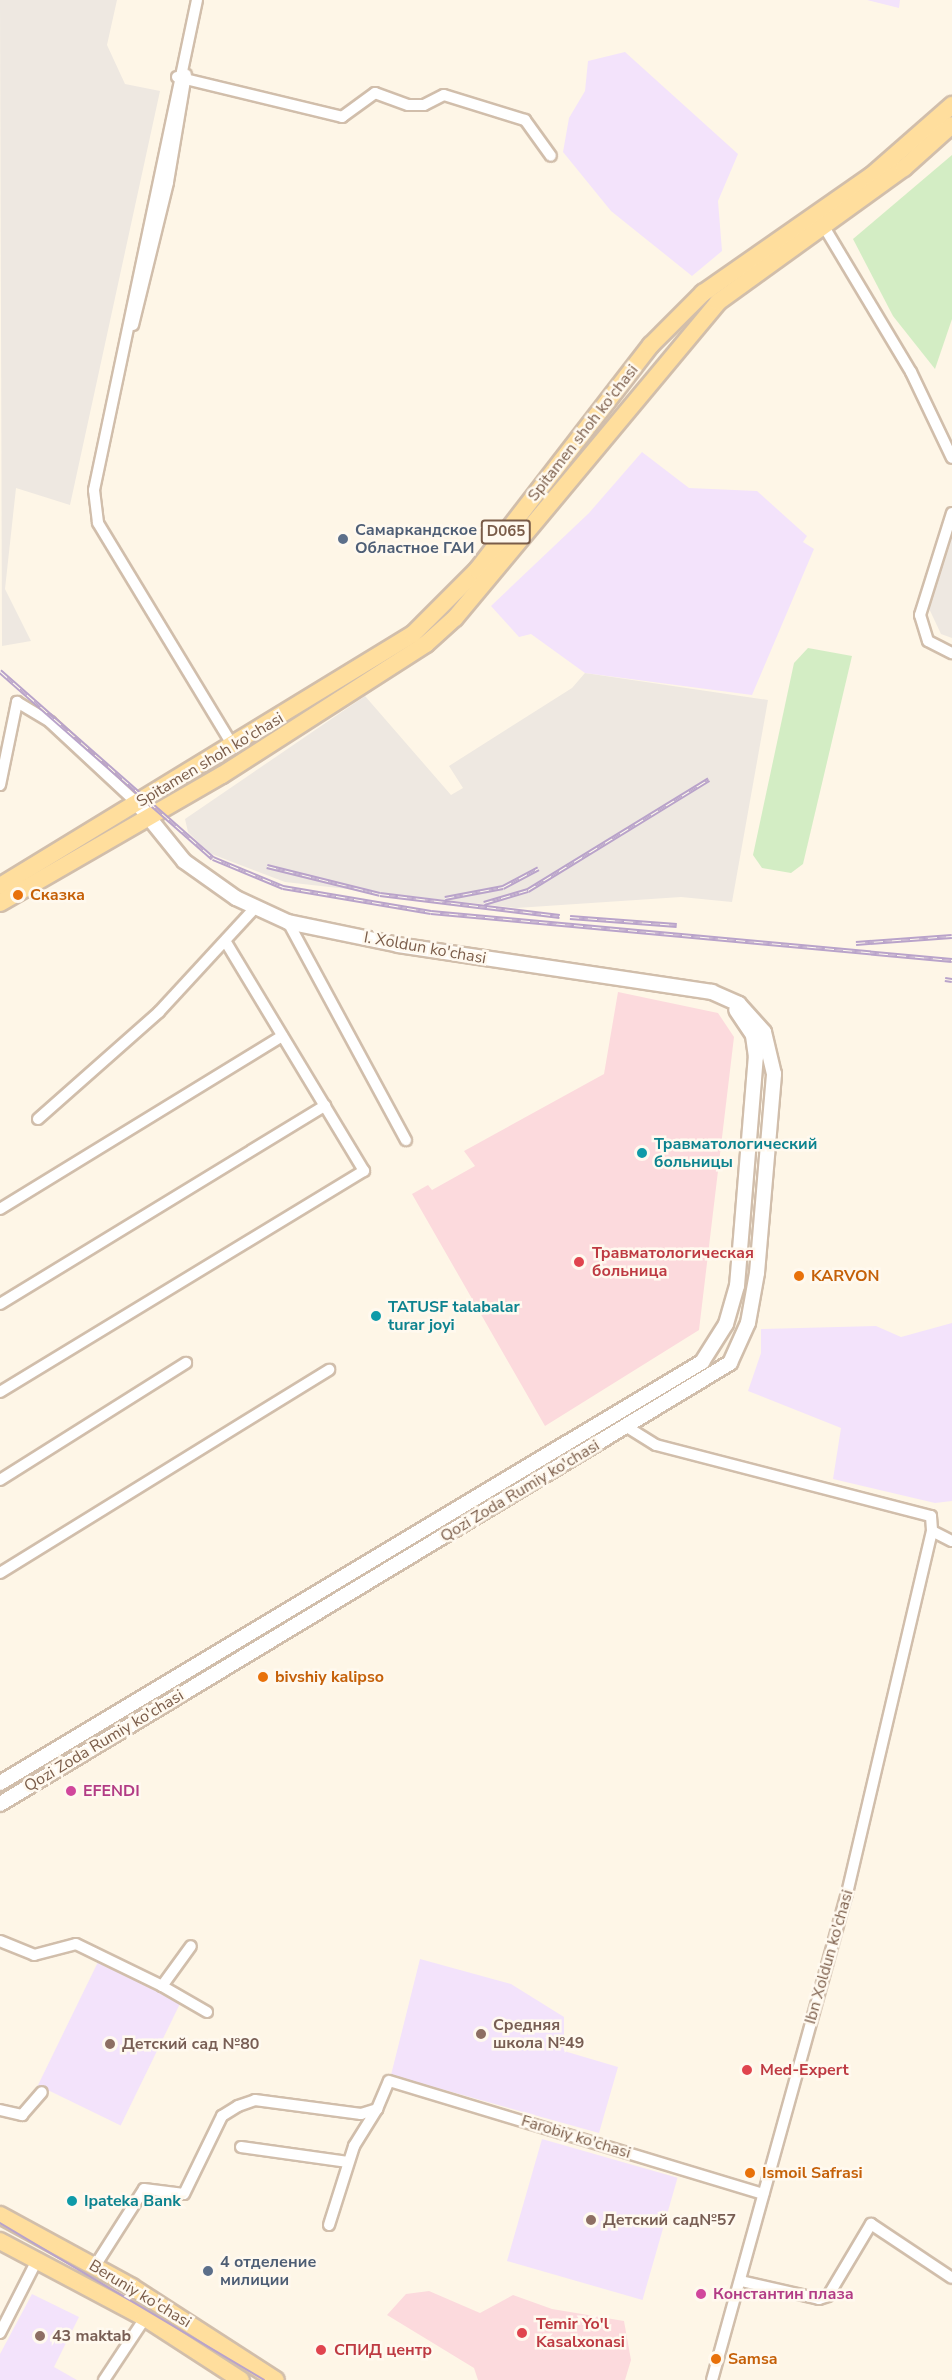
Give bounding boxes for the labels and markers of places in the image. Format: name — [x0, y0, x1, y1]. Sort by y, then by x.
place label: Самаркандское Областное ГАИ — [355, 520, 477, 558]
marker: Самаркандское Областное ГАИ — [336, 532, 350, 546]
place label: Сказка — [30, 885, 85, 905]
marker: Сказка — [11, 888, 25, 902]
place label: Травматологический больницы — [654, 1134, 817, 1172]
marker: Травматологический больницы — [635, 1146, 649, 1160]
place label: Травматологическая больница — [592, 1243, 754, 1281]
marker: Травматологическая больница — [570, 1253, 588, 1271]
place label: KARVON — [811, 1266, 880, 1286]
marker: KARVON — [792, 1269, 806, 1283]
place label: TATUSF talabalar turar joyi — [388, 1297, 520, 1335]
marker: TATUSF talabalar turar joyi — [369, 1309, 383, 1323]
place label: bivshiy kalipso — [275, 1667, 384, 1687]
marker: bivshiy kalipso — [256, 1670, 270, 1684]
place label: EFENDI — [83, 1781, 140, 1801]
marker: EFENDI — [64, 1784, 78, 1798]
place label: Средняя школа №49 — [493, 2015, 584, 2053]
marker: Средняя школа №49 — [474, 2027, 488, 2041]
place label: Детский сад №80 — [122, 2034, 259, 2054]
marker: Детский сад №80 — [103, 2037, 117, 2051]
place label: Med-Expert — [760, 2060, 849, 2080]
marker: Med-Expert — [738, 2061, 756, 2079]
place label: Ismoil Safrasi — [762, 2163, 863, 2183]
marker: Ismoil Safrasi — [743, 2166, 757, 2180]
place label: Ipateka Bank — [84, 2191, 181, 2211]
marker: Ipateka Bank — [65, 2194, 79, 2208]
place label: Детский сад№57 — [603, 2210, 736, 2230]
marker: Детский сад№57 — [584, 2213, 598, 2227]
place label: 4 отделение милиции — [220, 2252, 316, 2290]
marker: 4 отделение милиции — [201, 2264, 215, 2278]
place label: Константин плаза — [713, 2284, 854, 2304]
marker: Константин плаза — [694, 2287, 708, 2301]
place label: Temir Yo'l Kasalxonasi — [536, 2314, 625, 2352]
marker: Temir Yo'l Kasalxonasi — [513, 2324, 531, 2342]
place label: 43 maktab — [52, 2326, 131, 2346]
marker: 43 maktab — [33, 2329, 47, 2343]
place label: СПИД центр — [334, 2340, 432, 2360]
marker: СПИД центр — [312, 2341, 330, 2359]
place label: Samsa — [728, 2349, 777, 2369]
marker: Samsa — [709, 2352, 723, 2366]

